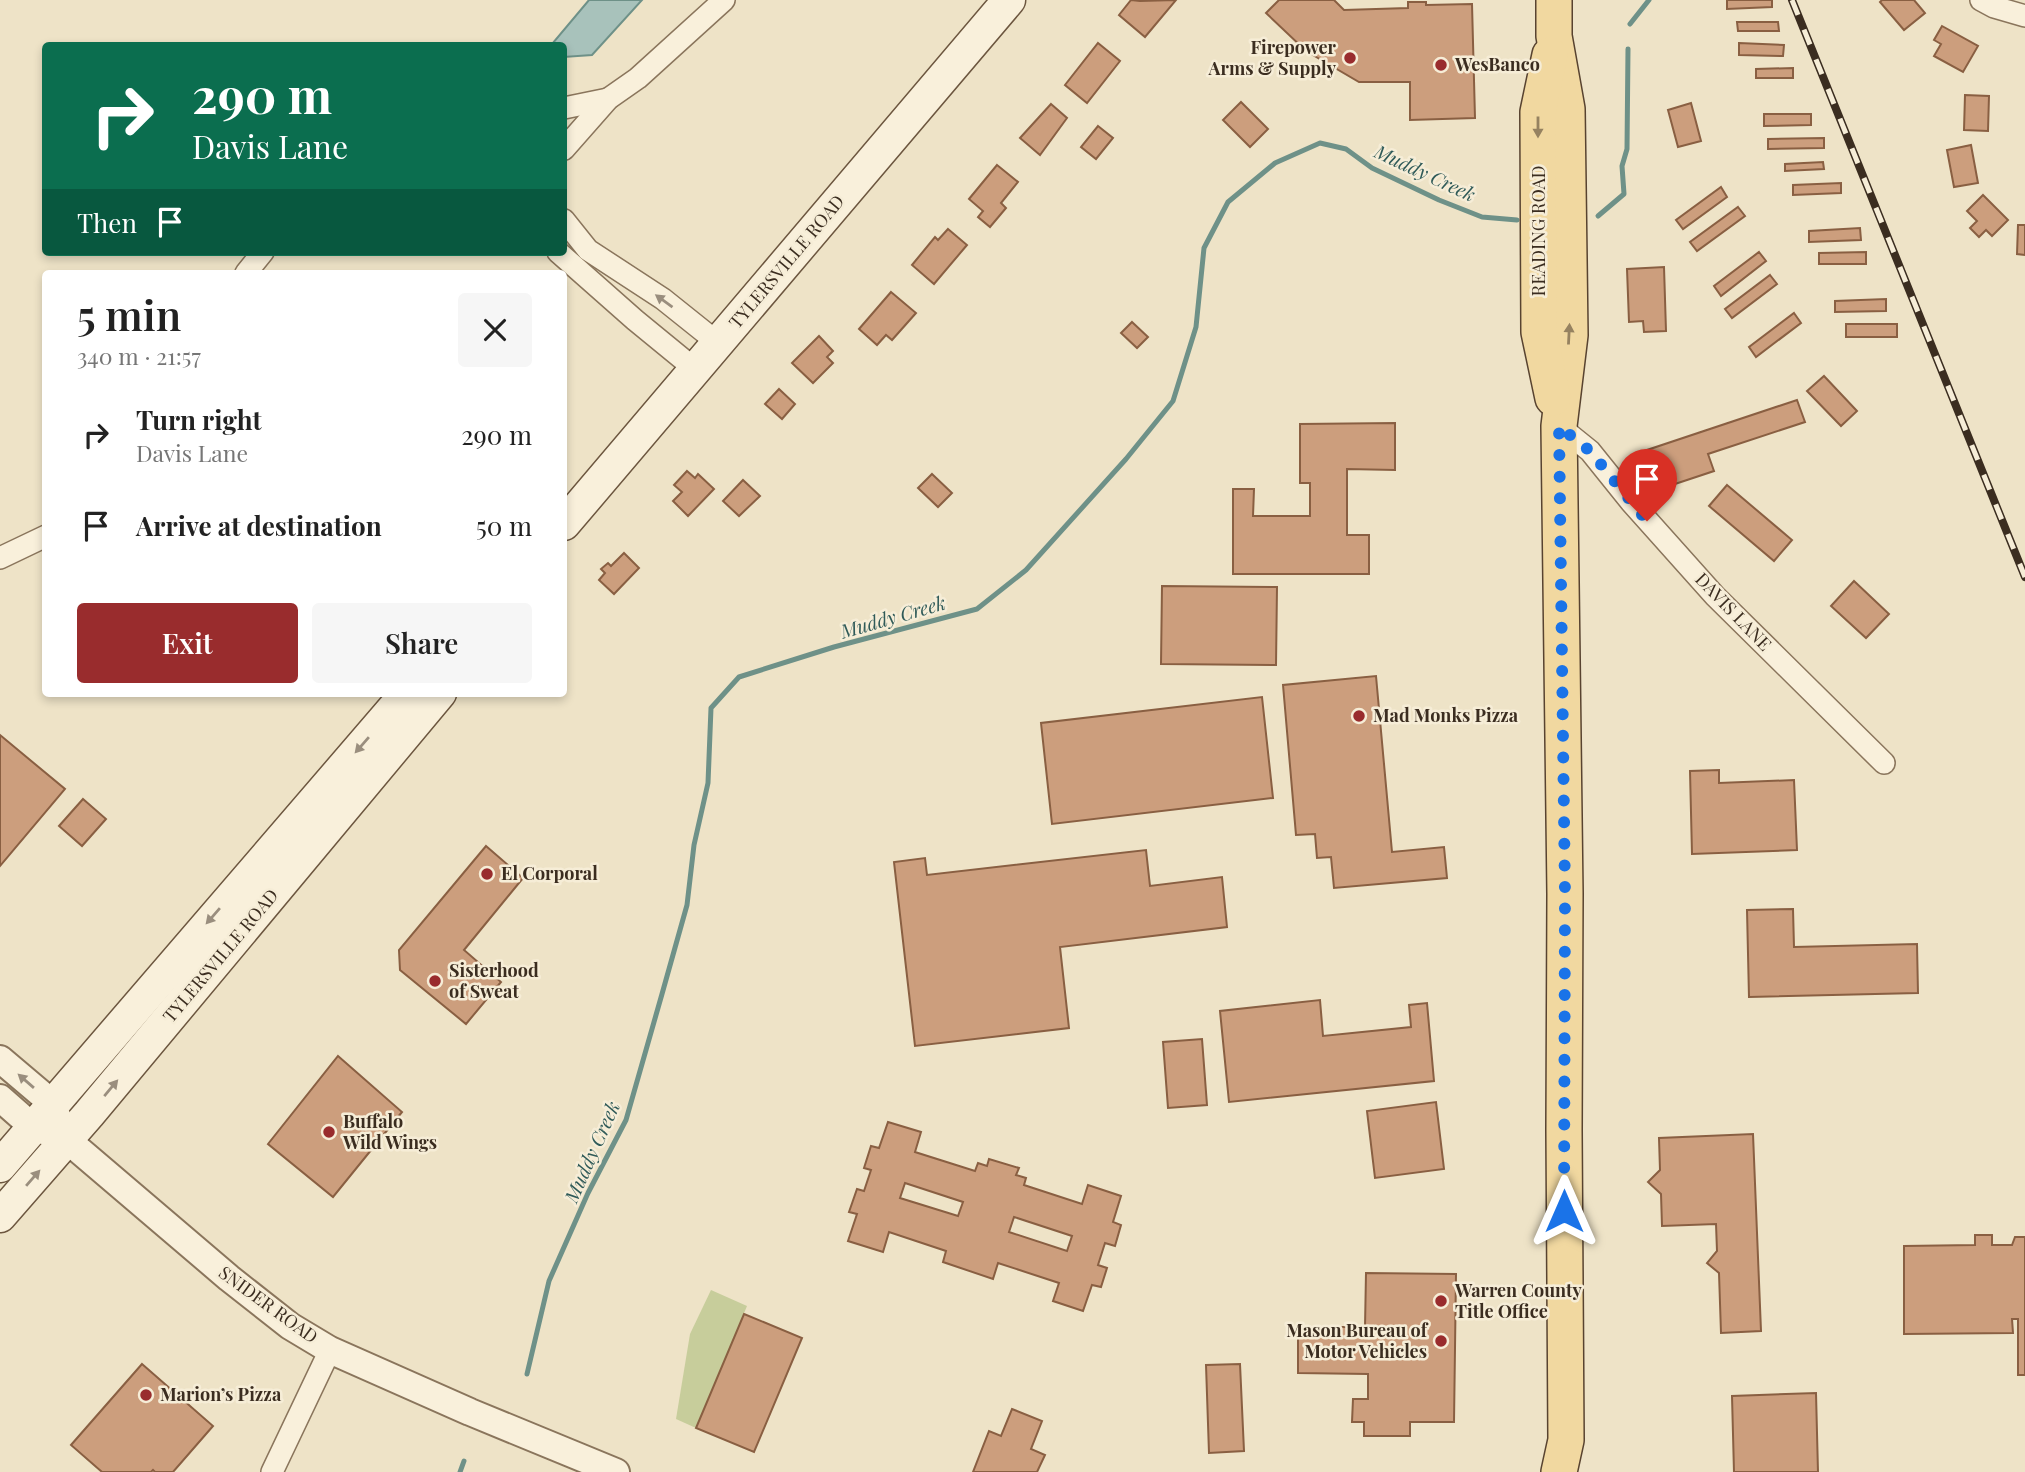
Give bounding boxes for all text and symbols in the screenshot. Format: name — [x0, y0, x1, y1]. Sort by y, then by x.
place label: Firepower Arms & Supply — [1207, 35, 1337, 80]
marker: Firepower Arms & Supply — [1342, 50, 1358, 66]
place label: WesBanco — [1454, 52, 1540, 76]
marker: WesBanco — [1433, 57, 1449, 73]
text: 290 m — [192, 61, 332, 126]
icon: right — [77, 70, 168, 161]
one-way arrow — [1532, 116, 1544, 138]
text: Davis Lane — [192, 124, 348, 167]
water label: Muddy Creek — [1370, 137, 1480, 207]
street label: READING ROAD — [1526, 166, 1550, 297]
street label: TYLERSVILLE ROAD — [723, 189, 849, 333]
icon: arrive — [151, 203, 189, 241]
text: Then — [77, 205, 137, 240]
text: 5 min — [77, 286, 181, 342]
button: close — [458, 293, 532, 367]
one-way arrow — [655, 294, 674, 308]
one-way arrow — [1564, 322, 1575, 344]
text: 340 m · 21:57 — [77, 340, 201, 371]
text: Turn right — [136, 402, 262, 437]
icon: right — [77, 416, 115, 454]
text: 290 m — [461, 417, 532, 452]
text: Davis Lane — [136, 437, 248, 468]
pin — [1617, 449, 1677, 521]
icon: arrive — [1628, 460, 1666, 498]
icon: arrive — [77, 507, 115, 545]
text: Arrive at destination — [136, 508, 382, 543]
text: 50 m — [476, 508, 532, 543]
street label: DAVIS LANE — [1690, 567, 1777, 656]
water label: Muddy Creek — [836, 589, 949, 644]
button: Exit — [77, 603, 298, 683]
button: Share — [312, 603, 532, 683]
place label: Mad Monks Pizza — [1373, 703, 1519, 727]
marker: Mad Monks Pizza — [1351, 708, 1367, 724]
one-way arrow — [355, 736, 371, 753]
place label: El Corporal — [501, 861, 598, 885]
marker: El Corporal — [479, 866, 495, 882]
street label: TYLERSVILLE ROAD — [157, 883, 283, 1027]
one-way arrow — [206, 908, 221, 925]
place label: Sisterhood of Sweat — [449, 958, 539, 1003]
marker: Sisterhood of Sweat — [427, 973, 443, 989]
one-way arrow — [18, 1074, 35, 1089]
one-way arrow — [103, 1079, 118, 1096]
water label: Muddy Creek — [557, 1097, 625, 1207]
place label: Buffalo Wild Wings — [342, 1109, 437, 1154]
marker: Buffalo Wild Wings — [321, 1124, 337, 1140]
one-way arrow — [25, 1169, 40, 1186]
position arrow — [1527, 1174, 1601, 1248]
street label: SNIDER ROAD — [214, 1260, 323, 1348]
place label: Warren County Title Office — [1454, 1278, 1582, 1323]
marker: Warren County Title Office — [1433, 1293, 1449, 1309]
place label: Mason Bureau of Motor Vehicles — [1286, 1318, 1429, 1363]
marker: Mason Bureau of Motor Vehicles — [1433, 1333, 1449, 1349]
place label: Marion’s Pizza — [160, 1382, 282, 1406]
marker: Marion’s Pizza — [138, 1387, 154, 1403]

